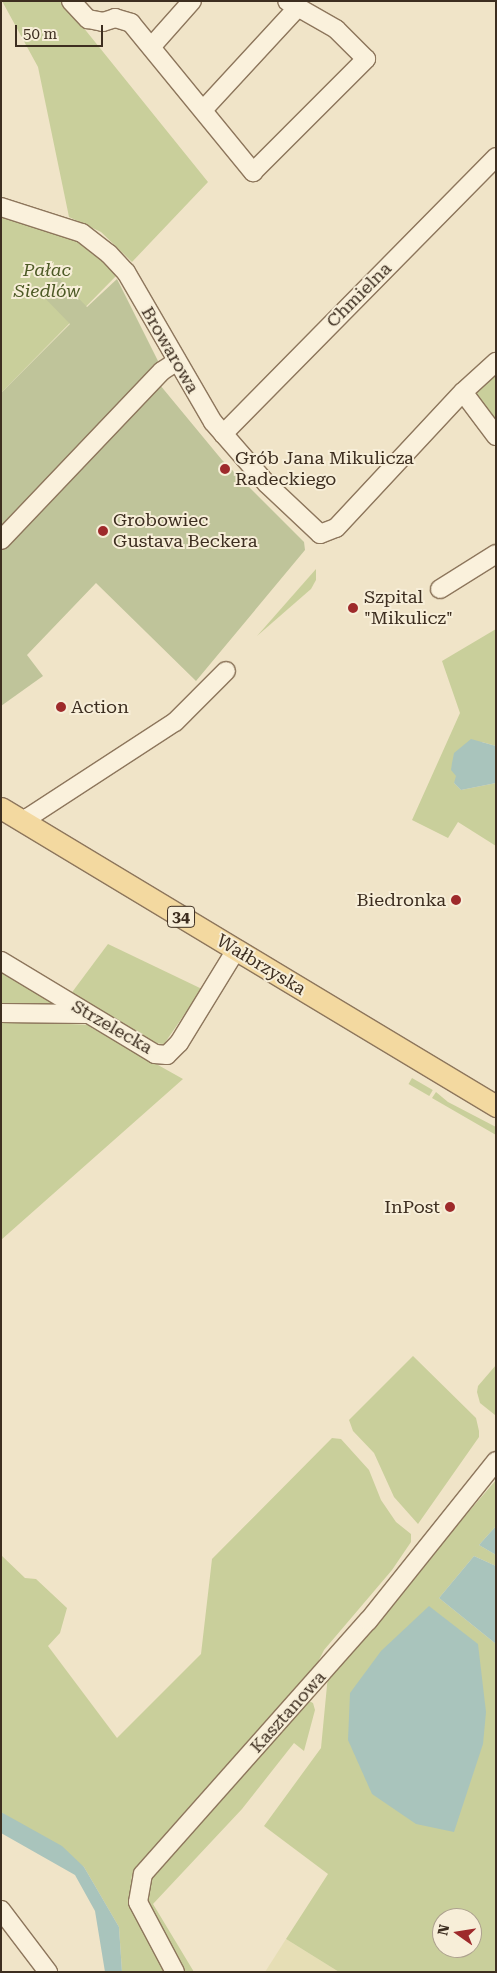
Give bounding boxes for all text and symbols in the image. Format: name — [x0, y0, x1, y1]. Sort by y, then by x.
scale bar — [18, 15, 105, 47]
text: 50 m — [23, 25, 57, 43]
street label: Chmielna — [322, 258, 396, 332]
park label: Pałac Siedlów — [14, 260, 80, 302]
street label: Browarowa — [136, 303, 204, 397]
place label: Grób Jana Mikulicza Radeckiego — [235, 448, 414, 490]
marker: Grób Jana Mikulicza Radeckiego — [219, 463, 231, 475]
place label: Grobowiec Gustava Beckera — [113, 510, 257, 552]
marker: Grobowiec Gustava Beckera — [97, 525, 109, 537]
place label: Szpital "Mikulicz" — [364, 587, 453, 630]
marker: Szpital "Mikulicz" — [346, 601, 360, 615]
place label: Action — [71, 696, 129, 718]
marker: Action — [55, 701, 67, 713]
place label: Biedronka — [357, 889, 446, 911]
marker: Biedronka — [450, 894, 462, 906]
road number: 34 — [166, 904, 196, 930]
street label: Wałbrzyska — [213, 930, 309, 1000]
street label: Strzelecka — [68, 995, 156, 1059]
place label: InPost — [384, 1196, 440, 1218]
marker: InPost — [444, 1201, 456, 1213]
street label: Kasztanowa — [246, 1667, 330, 1757]
north arrow — [432, 1908, 482, 1958]
text: N — [434, 1923, 452, 1937]

